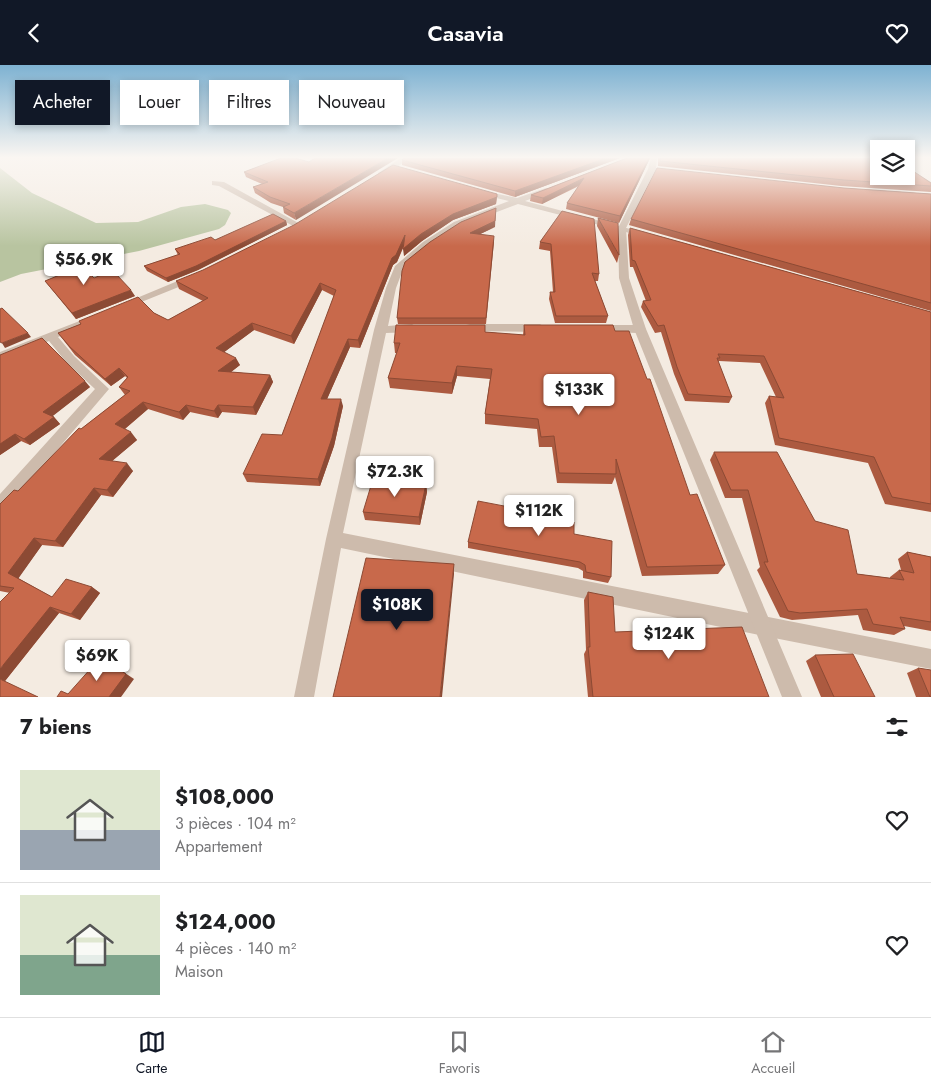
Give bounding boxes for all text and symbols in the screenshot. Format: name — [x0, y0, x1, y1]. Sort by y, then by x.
text: Casavia — [427, 17, 504, 49]
icon: back — [20, 19, 48, 47]
icon: heart — [883, 19, 911, 47]
chip: Acheter — [15, 80, 110, 125]
chip: Louer — [120, 80, 199, 125]
chip: Filtres — [209, 80, 289, 125]
chip: Nouveau — [299, 80, 404, 125]
map controls — [870, 140, 915, 185]
button: layers — [870, 140, 915, 185]
pin: $56.9K — [43, 243, 125, 286]
text: $56.9K — [55, 248, 113, 271]
pin: $133K — [544, 373, 614, 416]
text: $133K — [554, 378, 604, 401]
pin: $72.3K — [354, 455, 436, 498]
text: $72.3K — [367, 460, 423, 483]
pin: $112K — [504, 495, 574, 537]
text: $112K — [515, 499, 563, 522]
pin: $108K — [362, 589, 432, 631]
text: $108K — [372, 593, 422, 616]
pin: $124K — [634, 617, 704, 660]
text: $124K — [644, 622, 694, 645]
pin: $69K — [67, 639, 127, 682]
text: $69K — [76, 644, 118, 667]
text: 7 biens — [20, 712, 91, 742]
icon: filters — [883, 713, 911, 741]
text: $108,000 — [175, 782, 274, 812]
icon: home — [60, 790, 120, 850]
icon: heart — [883, 806, 911, 834]
text: 3 pièces · 104 m² — [175, 812, 296, 835]
text: Appartement — [175, 835, 262, 858]
text: $124,000 — [175, 907, 276, 937]
icon: home — [60, 915, 120, 975]
icon: heart — [883, 931, 911, 959]
text: 4 pièces · 140 m² — [175, 937, 296, 960]
text: Maison — [175, 960, 223, 983]
tab: Carte — [136, 1028, 167, 1078]
tab: Favoris — [439, 1028, 480, 1078]
tab: Accueil — [751, 1028, 795, 1078]

